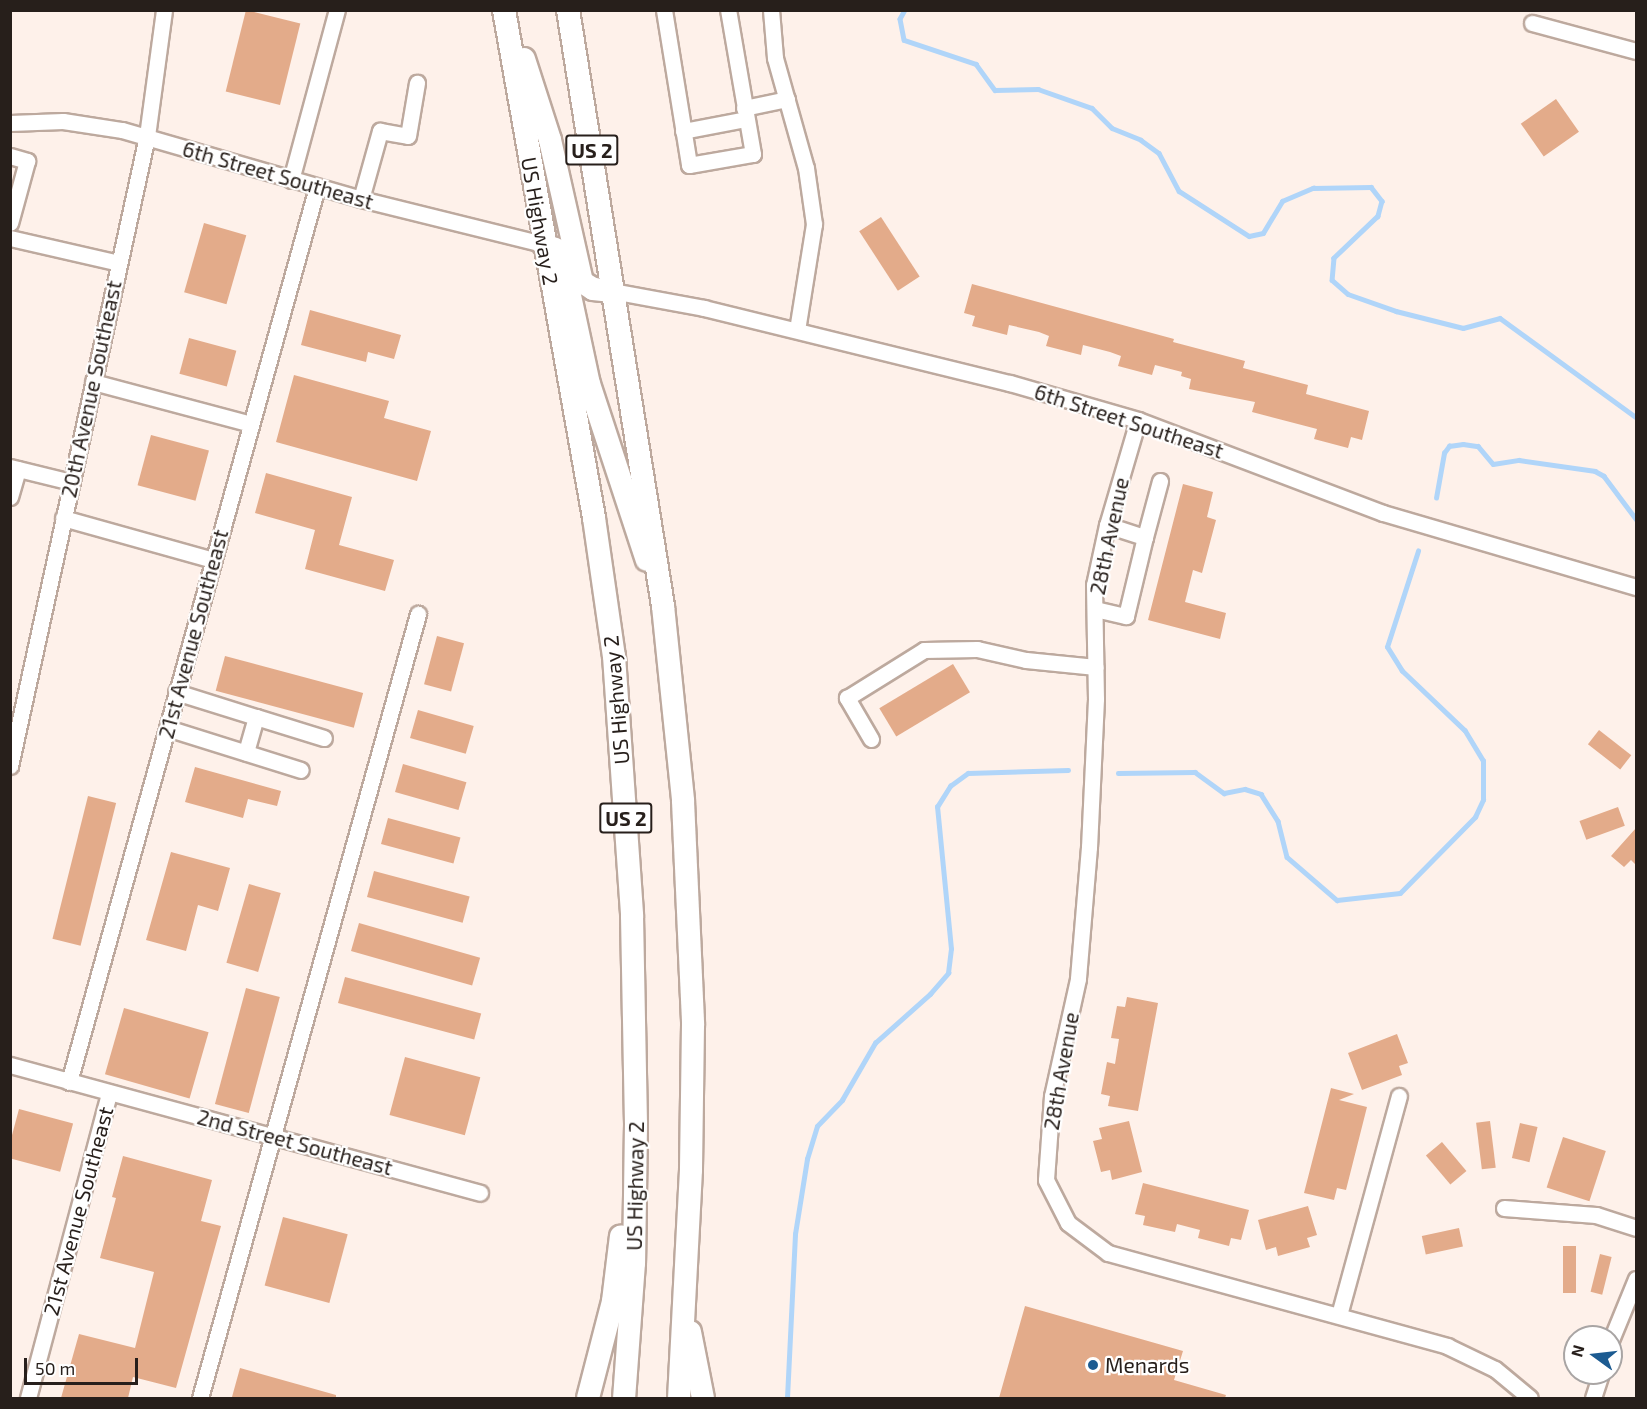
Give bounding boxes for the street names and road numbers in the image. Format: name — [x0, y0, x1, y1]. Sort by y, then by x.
road number: US 2 — [565, 133, 619, 167]
street label: 6th Street Southeast — [180, 136, 376, 214]
street label: US Highway 2 — [516, 155, 564, 287]
street label: 20th Avenue Southeast — [56, 278, 126, 500]
street label: 6th Street Southeast — [1031, 379, 1227, 463]
street label: 28th Avenue — [1084, 475, 1134, 597]
street label: 21st Avenue Southeast — [153, 526, 233, 742]
street label: US Highway 2 — [598, 634, 634, 766]
road number: US 2 — [599, 801, 653, 835]
street label: 28th Avenue — [1038, 1010, 1084, 1132]
street label: 21st Avenue Southeast — [38, 1103, 118, 1319]
street label: 2nd Street Southeast — [195, 1104, 395, 1180]
street label: US Highway 2 — [621, 1121, 649, 1251]

